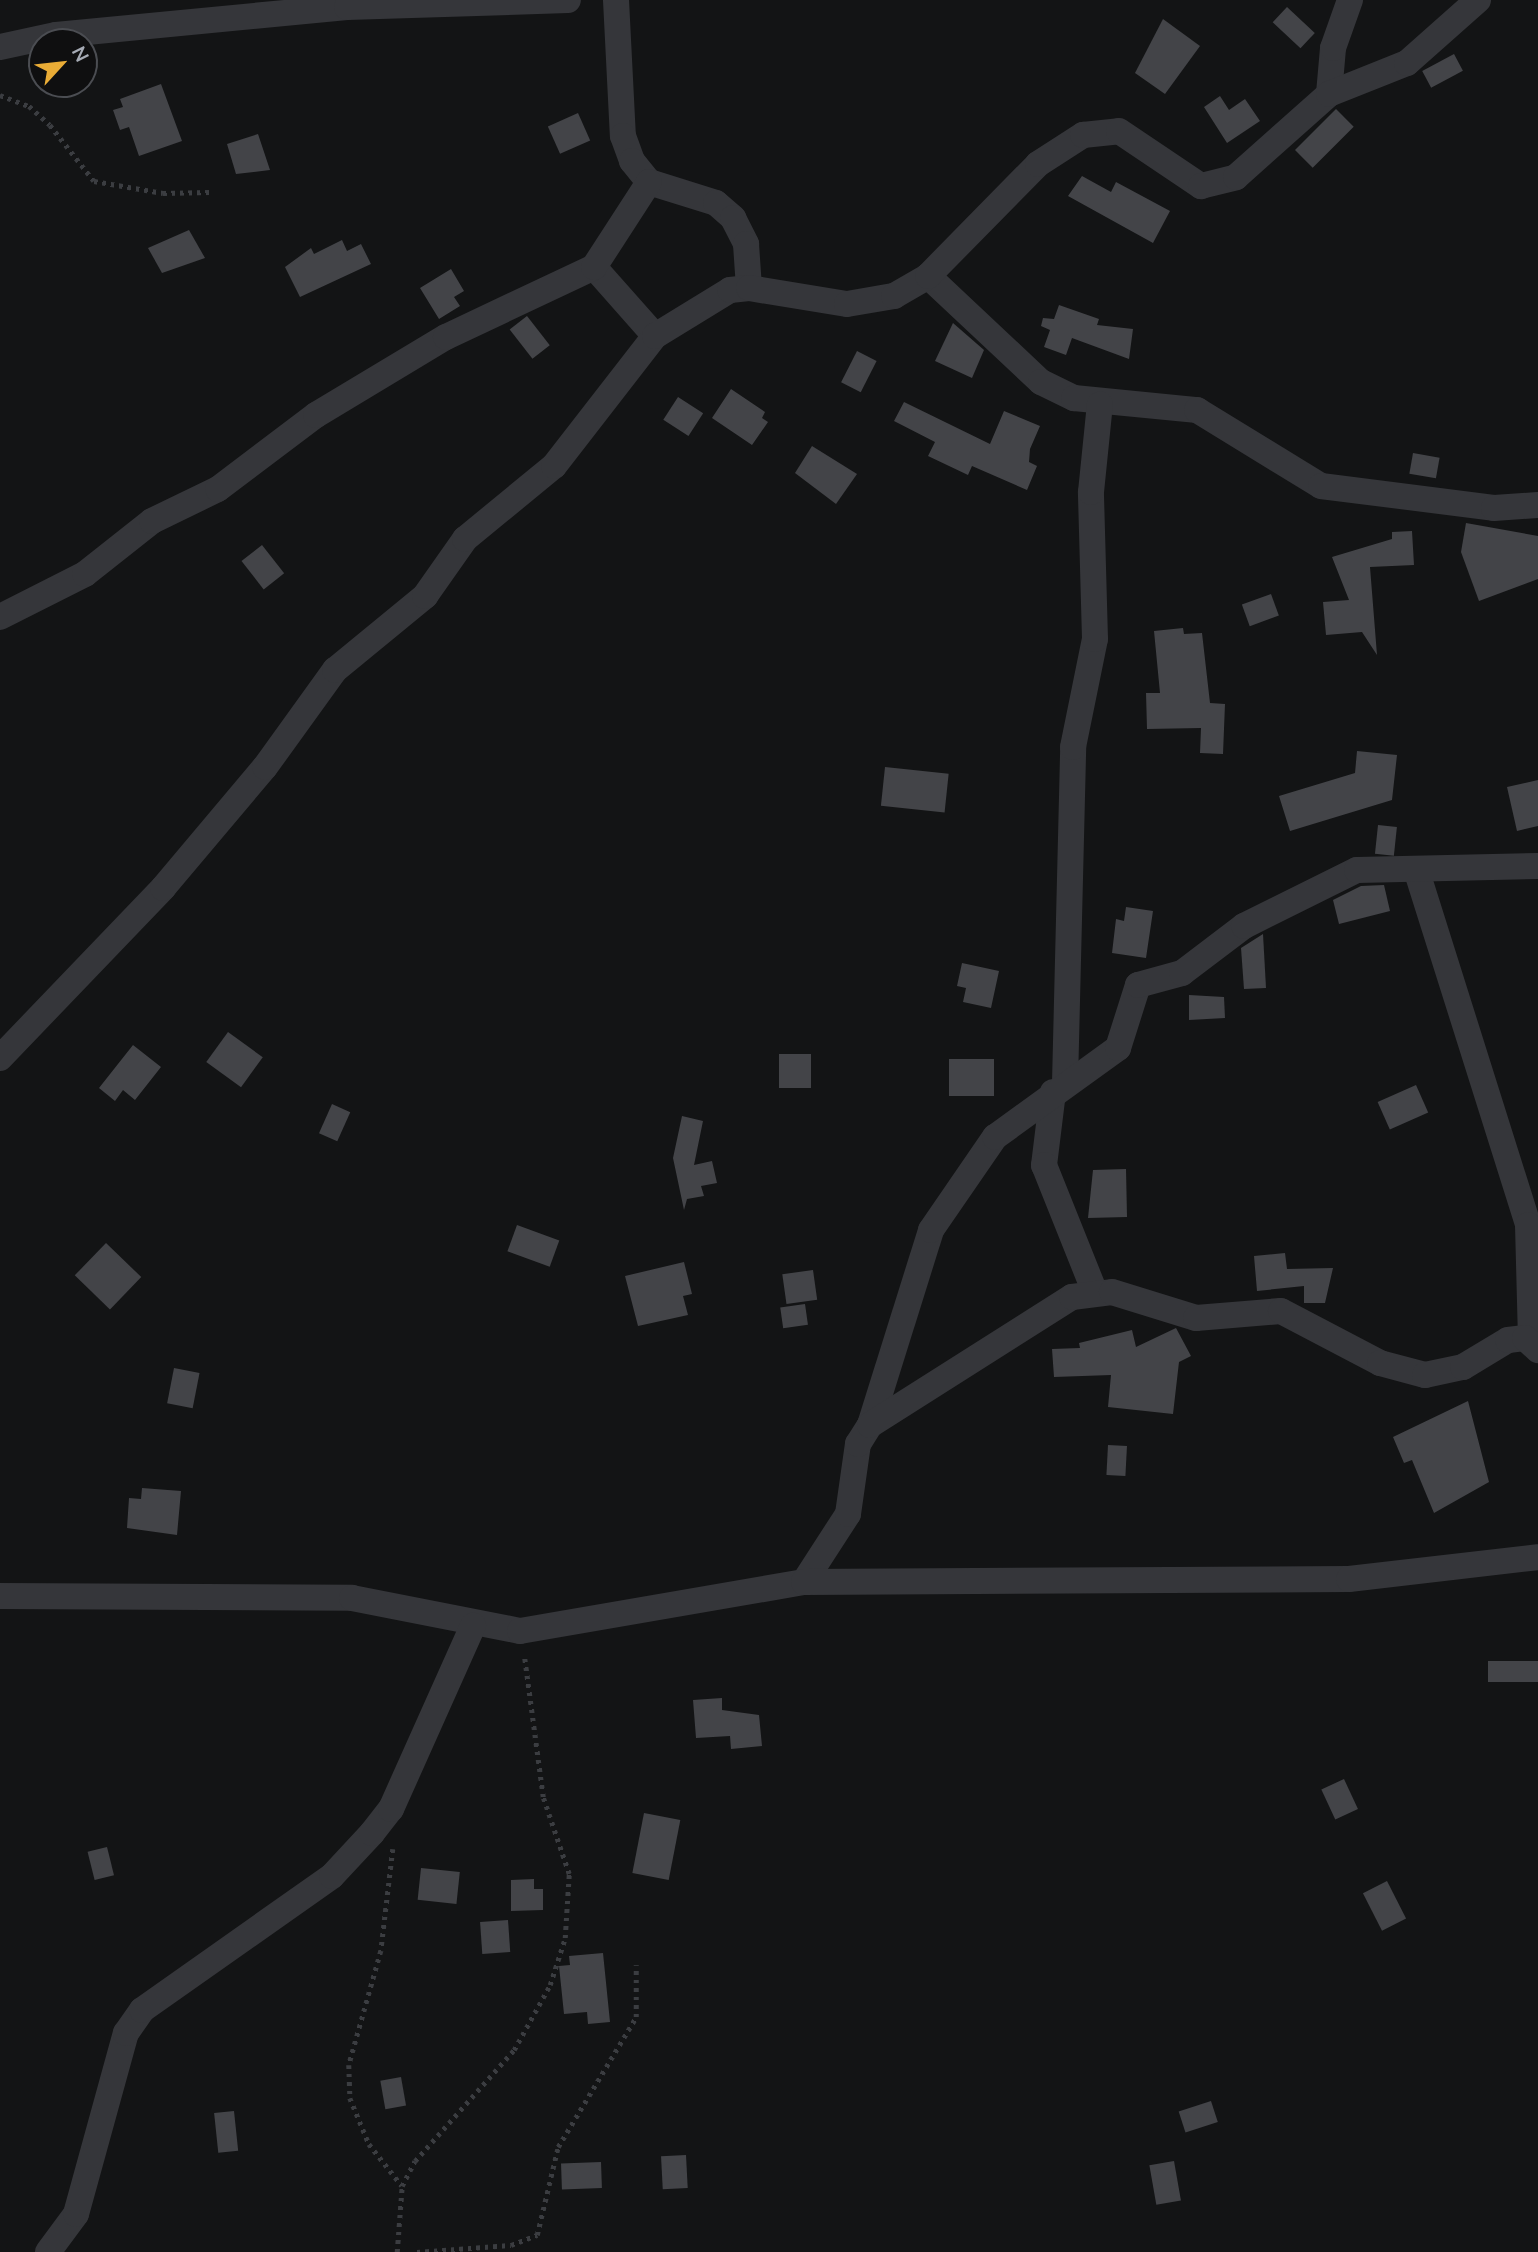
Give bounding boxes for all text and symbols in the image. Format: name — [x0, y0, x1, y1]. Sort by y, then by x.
north arrow — [28, 28, 98, 98]
text: N — [65, 42, 95, 67]

